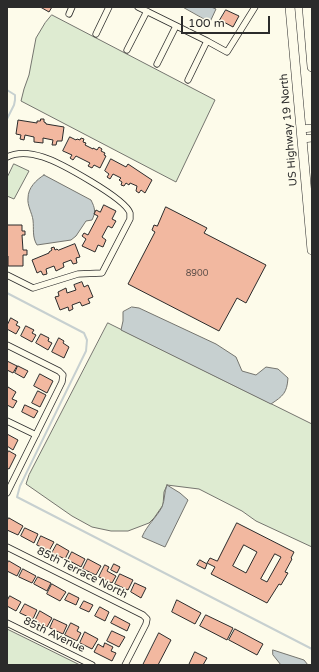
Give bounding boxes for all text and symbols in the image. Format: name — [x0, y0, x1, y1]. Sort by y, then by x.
scale bar — [183, 8, 272, 34]
text: 100 m — [188, 16, 225, 30]
street label: US Highway 19 North — [277, 73, 301, 187]
house number: 8900 — [186, 269, 208, 279]
street label: 85th Terrace North — [35, 544, 129, 602]
street label: 85th Avenue — [21, 614, 87, 656]

